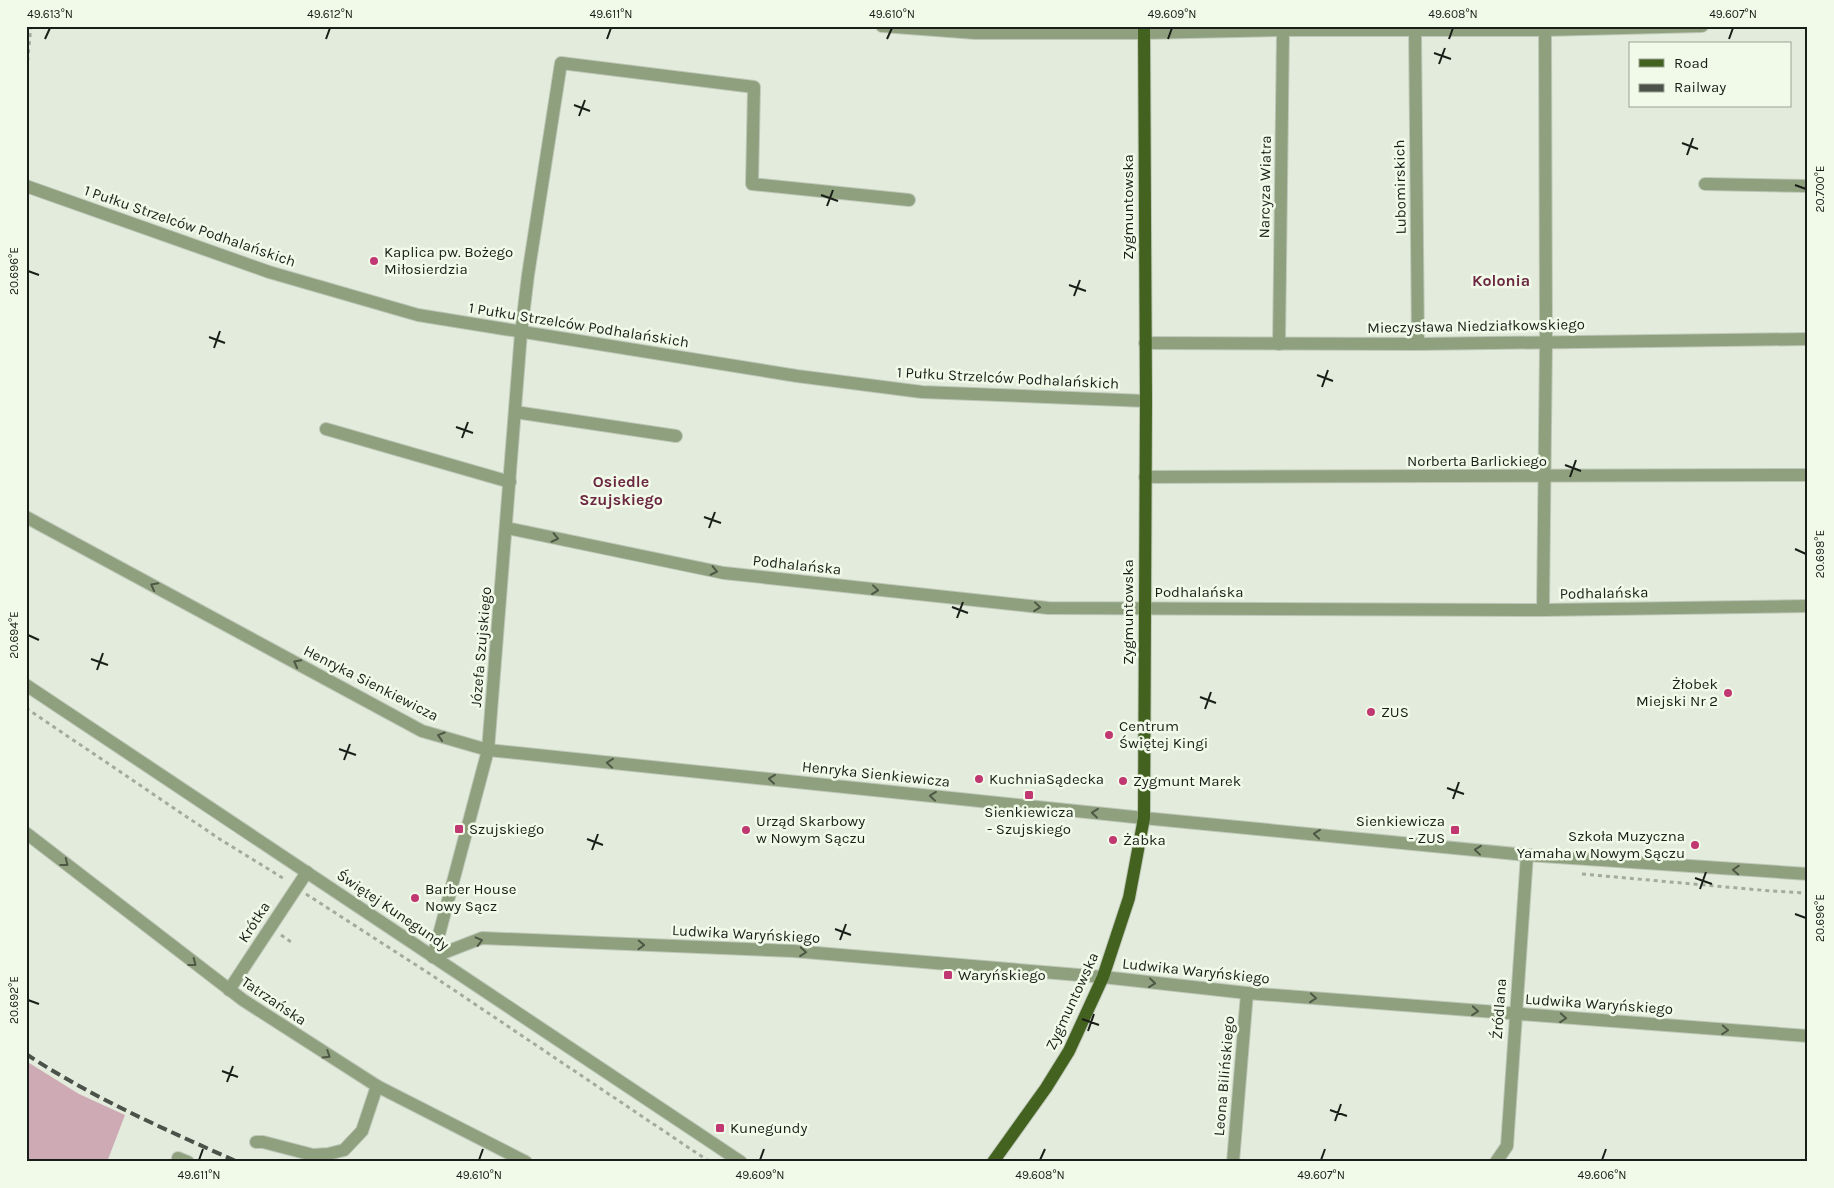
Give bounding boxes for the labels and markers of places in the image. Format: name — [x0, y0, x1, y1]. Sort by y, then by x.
place label: Kaplica pw. Bożego Miłosierdzia — [384, 243, 513, 278]
marker: Kaplica pw. Bożego Miłosierdzia — [368, 255, 380, 267]
place label: Żłobek Miejski Nr 2 — [1636, 675, 1718, 710]
marker: Żłobek Miejski Nr 2 — [1722, 687, 1734, 699]
place label: ZUS — [1381, 703, 1409, 721]
marker: ZUS — [1365, 706, 1377, 718]
place label: Centrum Świętej Kingi — [1119, 717, 1208, 752]
marker: Centrum Świętej Kingi — [1103, 729, 1115, 741]
place label: KuchniaSądecka — [989, 770, 1104, 788]
place label: Zygmunt Marek — [1133, 772, 1241, 790]
marker: KuchniaSądecka — [973, 773, 985, 785]
marker: Zygmunt Marek — [1117, 775, 1129, 787]
marker: Sienkiewicza - Szujskiego — [1023, 789, 1035, 801]
place label: Sienkiewicza - Szujskiego — [984, 803, 1074, 838]
place label: Urząd Skarbowy w Nowym Sączu — [756, 812, 866, 847]
place label: Sienkiewicza - ZUS — [1356, 812, 1445, 847]
place label: Szujskiego — [469, 820, 544, 838]
marker: Szujskiego — [453, 823, 465, 835]
marker: Urząd Skarbowy w Nowym Sączu — [740, 824, 752, 836]
marker: Sienkiewicza - ZUS — [1449, 824, 1461, 836]
place label: Szkoła Muzyczna Yamaha w Nowym Sączu — [1517, 827, 1685, 862]
place label: Żabka — [1123, 831, 1166, 849]
marker: Żabka — [1107, 834, 1119, 846]
marker: Szkoła Muzyczna Yamaha w Nowym Sączu — [1689, 839, 1701, 851]
place label: Barber House Nowy Sącz — [425, 880, 516, 915]
marker: Barber House Nowy Sącz — [409, 892, 421, 904]
place label: Waryńskiego — [958, 966, 1046, 984]
marker: Waryńskiego — [942, 969, 954, 981]
place label: Kunegundy — [730, 1119, 807, 1137]
marker: Kunegundy — [714, 1122, 726, 1134]

